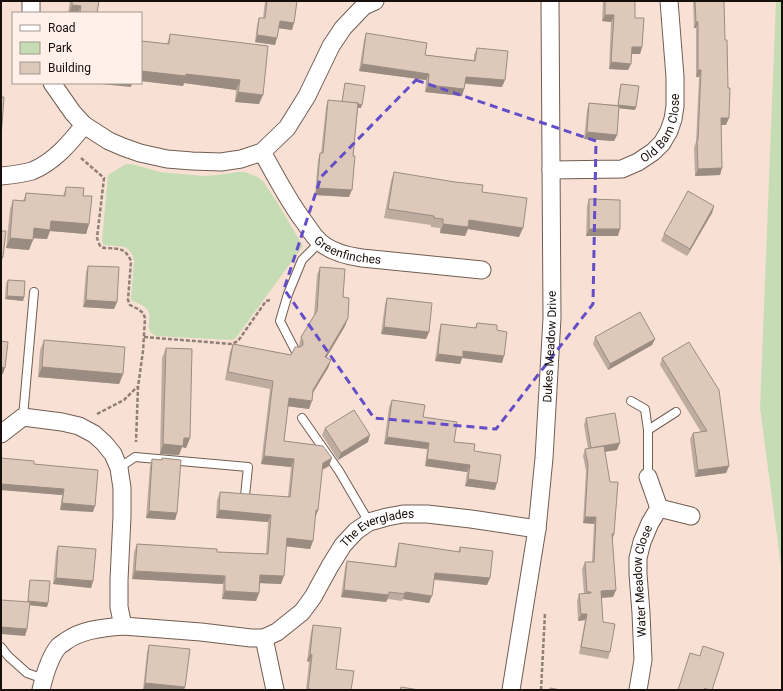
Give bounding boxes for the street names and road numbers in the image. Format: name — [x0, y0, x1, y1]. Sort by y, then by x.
street label: Old Barn Close — [638, 94, 682, 166]
street label: Greenfinches — [311, 233, 382, 267]
street label: Dukes Meadow Drive — [540, 291, 559, 403]
street label: The Everglades — [338, 507, 414, 550]
street label: Water Meadow Close — [631, 523, 655, 638]

